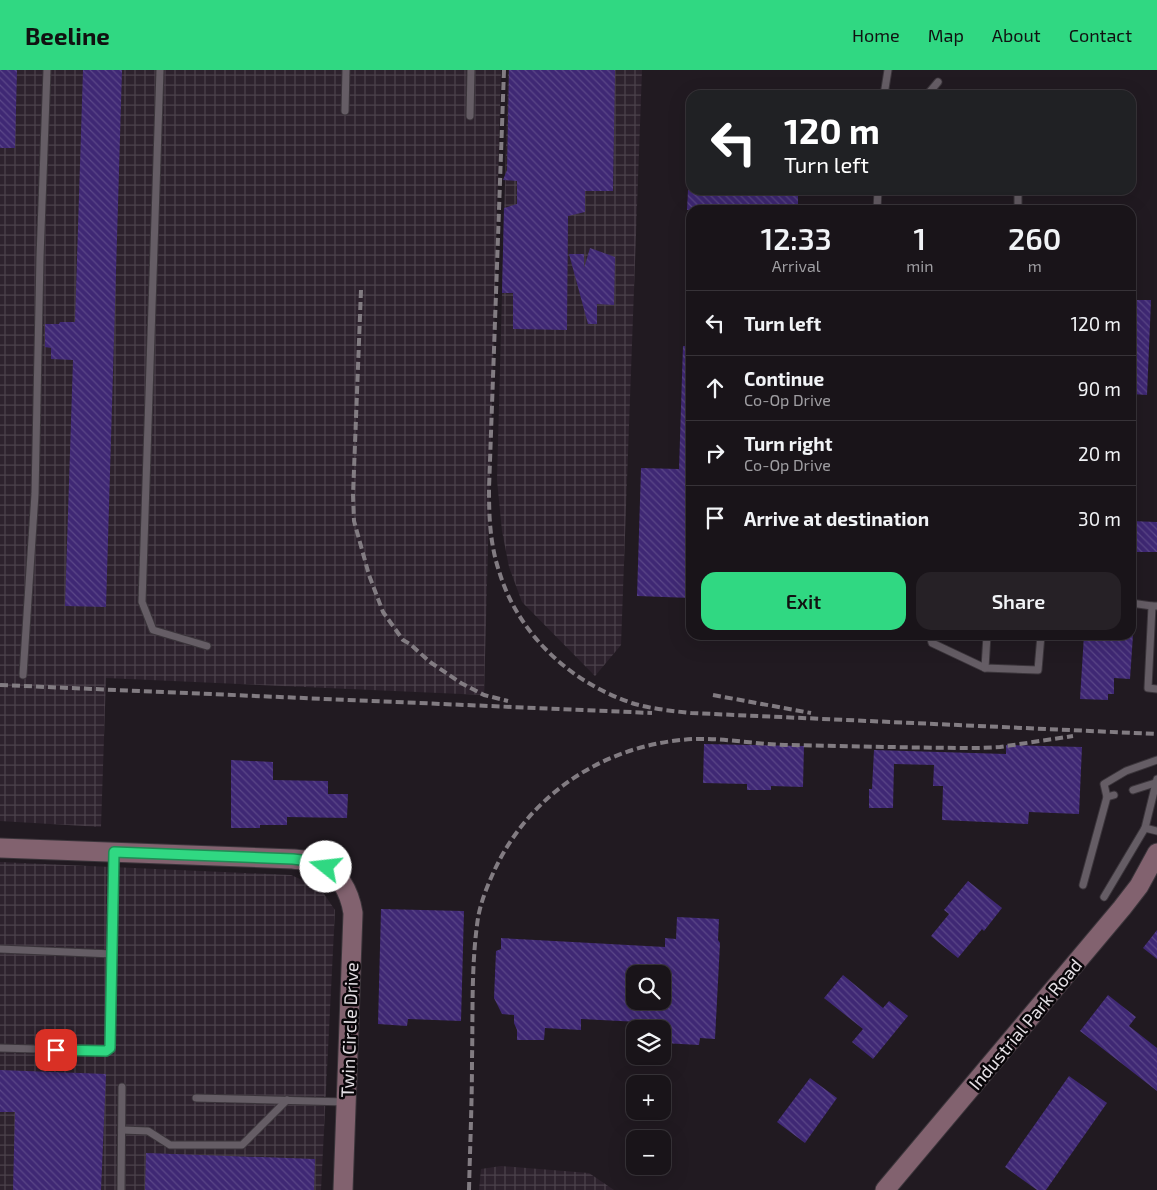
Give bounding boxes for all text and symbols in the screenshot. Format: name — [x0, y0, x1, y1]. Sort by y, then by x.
text: Beeline — [25, 21, 110, 50]
text: Home — [852, 24, 900, 46]
text: Map — [928, 24, 964, 46]
text: About — [992, 24, 1041, 46]
text: Contact — [1069, 24, 1132, 46]
text: 120 m — [784, 109, 880, 151]
icon: left — [701, 110, 766, 175]
text: Turn left — [784, 151, 869, 177]
text: 12:33 — [761, 220, 832, 256]
text: 1 — [914, 220, 926, 256]
text: 260 — [1008, 220, 1061, 256]
text: Arrival — [772, 256, 820, 275]
text: min — [906, 256, 933, 275]
text: m — [1028, 256, 1042, 275]
icon: left — [701, 309, 729, 337]
text: Turn left — [744, 312, 821, 335]
text: 120 m — [1070, 312, 1121, 335]
text: Continue — [744, 367, 824, 390]
icon: ahead — [701, 374, 729, 402]
text: 90 m — [1078, 377, 1121, 400]
text: Co-Op Drive — [744, 390, 831, 409]
text: Turn right — [744, 432, 832, 455]
icon: right — [701, 439, 729, 467]
text: 20 m — [1078, 442, 1121, 465]
text: Co-Op Drive — [744, 455, 831, 474]
icon: arrive — [701, 504, 729, 532]
text: Arrive at destination — [744, 507, 929, 530]
text: 30 m — [1078, 507, 1121, 530]
button: Exit — [701, 572, 906, 630]
button: Share — [916, 572, 1121, 630]
position arrow — [299, 840, 351, 892]
street label: Industrial Park Road — [964, 954, 1086, 1094]
street label: Twin Circle Drive — [336, 962, 362, 1098]
map controls — [626, 965, 671, 1175]
button: search — [626, 965, 671, 1010]
button: layers — [626, 1020, 671, 1065]
pin — [35, 1029, 77, 1071]
icon: arrive — [42, 1036, 70, 1064]
button: + — [626, 1075, 671, 1120]
button: − — [626, 1130, 671, 1175]

